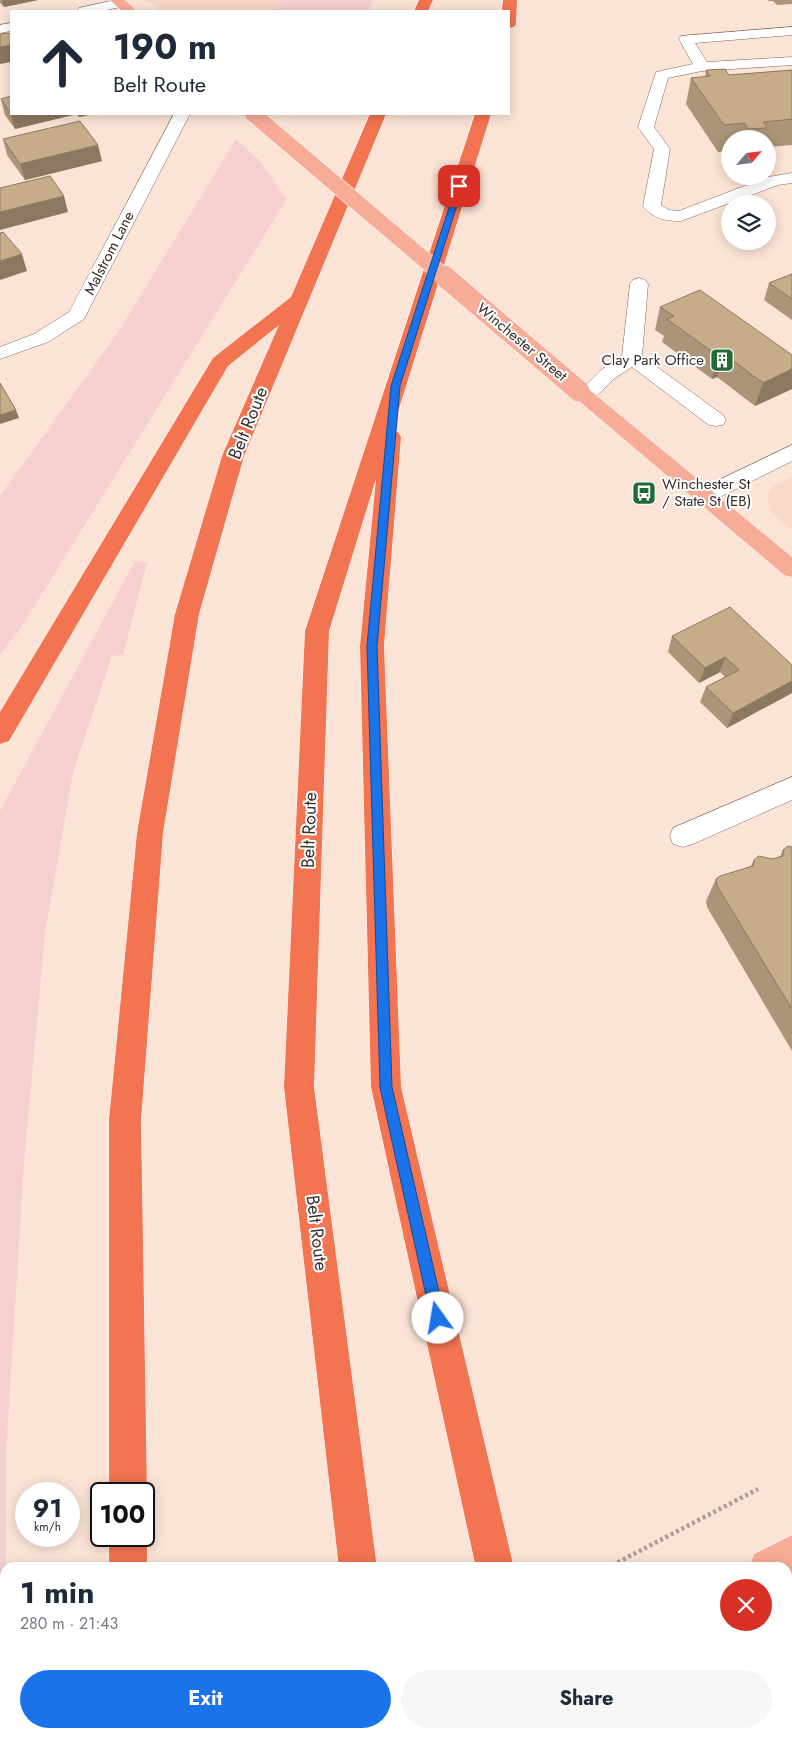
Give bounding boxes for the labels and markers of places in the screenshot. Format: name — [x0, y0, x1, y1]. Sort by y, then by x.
pin — [438, 165, 480, 207]
building icon: Clay Park Office — [709, 347, 735, 373]
place label: Clay Park Office — [602, 349, 704, 371]
place label: Winchester St / State St (EB) — [662, 473, 751, 512]
bus stop icon: Winchester St / State St (EB) — [631, 480, 657, 506]

